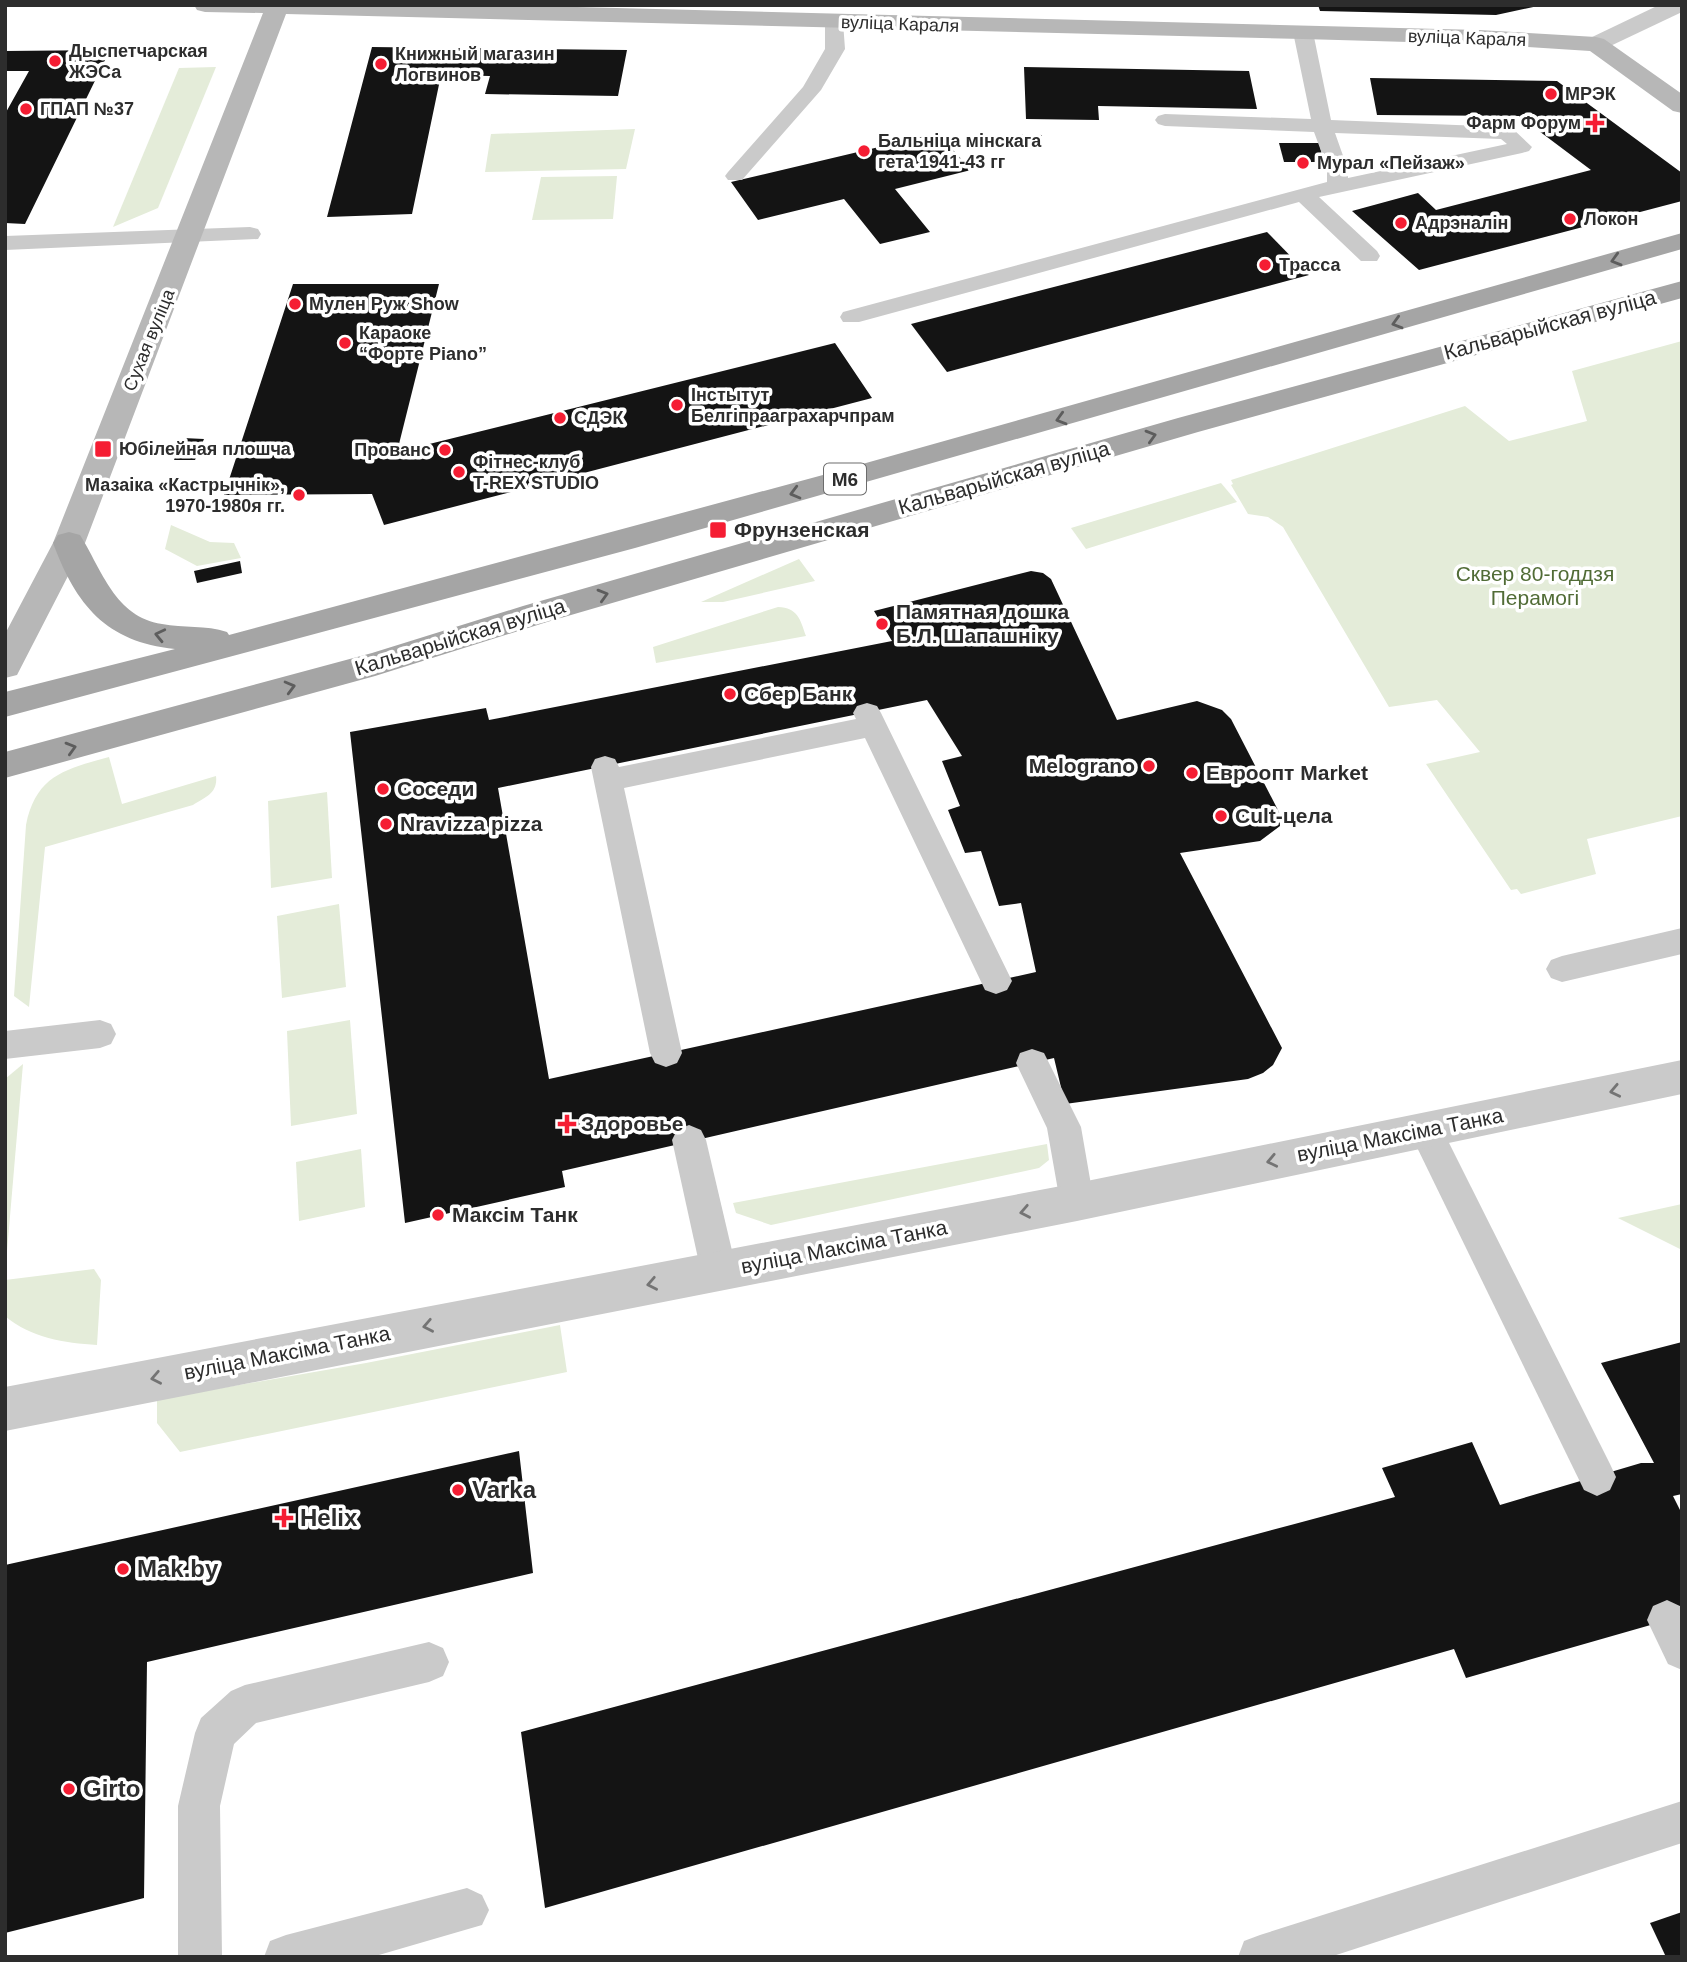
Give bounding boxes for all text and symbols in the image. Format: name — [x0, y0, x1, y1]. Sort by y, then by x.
street label: вуліца Караля — [840, 12, 960, 36]
street label: вуліца Караля — [1407, 26, 1527, 50]
place label: Дыспетчарская ЖЭСа — [68, 41, 208, 82]
place label: Книжный магазин Логвинов — [395, 44, 555, 85]
marker: Дыспетчарская ЖЭСа — [47, 53, 63, 69]
marker: Книжный магазин Логвинов — [373, 56, 389, 72]
place label: МРЭК — [1565, 84, 1617, 104]
marker: МРЭК — [1543, 86, 1559, 102]
place label: ГПАП №37 — [40, 99, 134, 119]
marker: ГПАП №37 — [18, 101, 34, 117]
place label: Фарм Форум — [1466, 113, 1581, 133]
marker: Фарм Форум — [1587, 115, 1603, 131]
place label: Бальніца мінскага гета 1941-43 гг — [878, 131, 1042, 172]
marker: Бальніца мінскага гета 1941-43 гг — [856, 143, 872, 159]
place label: Мурал «Пейзаж» — [1317, 153, 1465, 173]
marker: Мурал «Пейзаж» — [1295, 155, 1311, 171]
place label: Локон — [1584, 209, 1638, 229]
marker: Локон — [1562, 211, 1578, 227]
place label: Адрэналін — [1415, 213, 1508, 233]
marker: Адрэналін — [1393, 215, 1409, 231]
one-way arrow — [1610, 252, 1622, 266]
place label: Трасса — [1279, 255, 1342, 275]
marker: Трасса — [1257, 257, 1273, 273]
street label: Сухая вуліца — [119, 285, 179, 394]
street label: Кальварыйская вуліца — [1441, 285, 1659, 364]
place label: Мулен Руж Show — [309, 294, 460, 314]
marker: Мулен Руж Show — [287, 296, 303, 312]
one-way arrow — [1392, 314, 1404, 329]
place label: Караоке “Форте Piano” — [359, 323, 487, 364]
marker: Караоке “Форте Piano” — [337, 335, 353, 351]
place label: Інстытут Белгіпрааграхарчпрам — [691, 385, 894, 426]
marker: Інстытут Белгіпрааграхарчпрам — [669, 397, 685, 413]
place label: СДЭК — [574, 408, 624, 428]
marker: СДЭК — [552, 410, 568, 426]
one-way arrow — [1055, 411, 1067, 425]
one-way arrow — [1144, 430, 1156, 444]
street label: Кальварыйская вуліца — [896, 436, 1112, 519]
marker: Юбілейная плошча — [93, 439, 113, 459]
place label: Юбілейная плошча — [119, 439, 292, 459]
place label: Прованс — [354, 440, 431, 460]
marker: Прованс — [437, 442, 453, 458]
place label: Фітнес-клуб T-REX STUDIO — [473, 452, 599, 493]
marker: Фітнес-клуб T-REX STUDIO — [451, 464, 467, 480]
road number: М6 — [824, 464, 866, 494]
place label: Мазаіка «Кастрычнік», 1970-1980я гг. — [85, 475, 285, 516]
one-way arrow — [789, 485, 801, 499]
marker: Мазаіка «Кастрычнік», 1970-1980я гг. — [291, 487, 307, 503]
place label: Фрунзенская — [734, 518, 870, 541]
marker: Фрунзенская — [708, 520, 728, 540]
park label: Сквер 80-годдзя Перамогі — [1456, 562, 1614, 609]
one-way arrow — [596, 588, 608, 603]
street label: Кальварыйская вуліца — [352, 593, 568, 679]
place label: Памятная дошка Б.Л. Шапашніку — [896, 600, 1069, 647]
marker: Памятная дошка Б.Л. Шапашніку — [874, 616, 890, 632]
one-way arrow — [154, 629, 166, 643]
one-way arrow — [284, 681, 296, 695]
place label: Сбер Банк — [744, 682, 853, 705]
marker: Сбер Банк — [722, 686, 738, 702]
one-way arrow — [65, 741, 77, 756]
place label: Melograno — [1029, 754, 1135, 777]
marker: Melograno — [1141, 758, 1157, 774]
place label: Евроопт Market — [1206, 761, 1368, 784]
marker: Евроопт Market — [1184, 765, 1200, 781]
place label: Соседи — [397, 777, 474, 800]
marker: Соседи — [375, 781, 391, 797]
place label: Cult-цела — [1235, 804, 1333, 827]
marker: Cult-цела — [1213, 808, 1229, 824]
place label: Nravizza pizza — [400, 812, 543, 835]
marker: Nravizza pizza — [378, 816, 394, 832]
one-way arrow — [1609, 1083, 1621, 1098]
street label: вуліца Максіма Танка — [1295, 1103, 1505, 1166]
place label: Здоровье — [581, 1112, 683, 1135]
marker: Здоровье — [559, 1116, 575, 1132]
one-way arrow — [1266, 1153, 1278, 1168]
place label: Максім Танк — [452, 1203, 578, 1226]
one-way arrow — [1019, 1203, 1031, 1218]
marker: Максім Танк — [430, 1207, 446, 1223]
street label: вуліца Максіма Танка — [739, 1215, 949, 1278]
one-way arrow — [646, 1276, 658, 1291]
one-way arrow — [422, 1318, 434, 1333]
street label: вуліца Максіма Танка — [182, 1321, 392, 1384]
one-way arrow — [150, 1370, 162, 1385]
place label: Varka — [472, 1476, 537, 1503]
marker: Varka — [450, 1482, 466, 1498]
place label: Helix — [300, 1504, 358, 1531]
marker: Helix — [274, 1508, 294, 1528]
place label: Mak.by — [137, 1555, 219, 1582]
marker: Mak.by — [115, 1561, 131, 1577]
place label: Girto — [83, 1775, 140, 1802]
marker: Girto — [61, 1781, 77, 1797]

